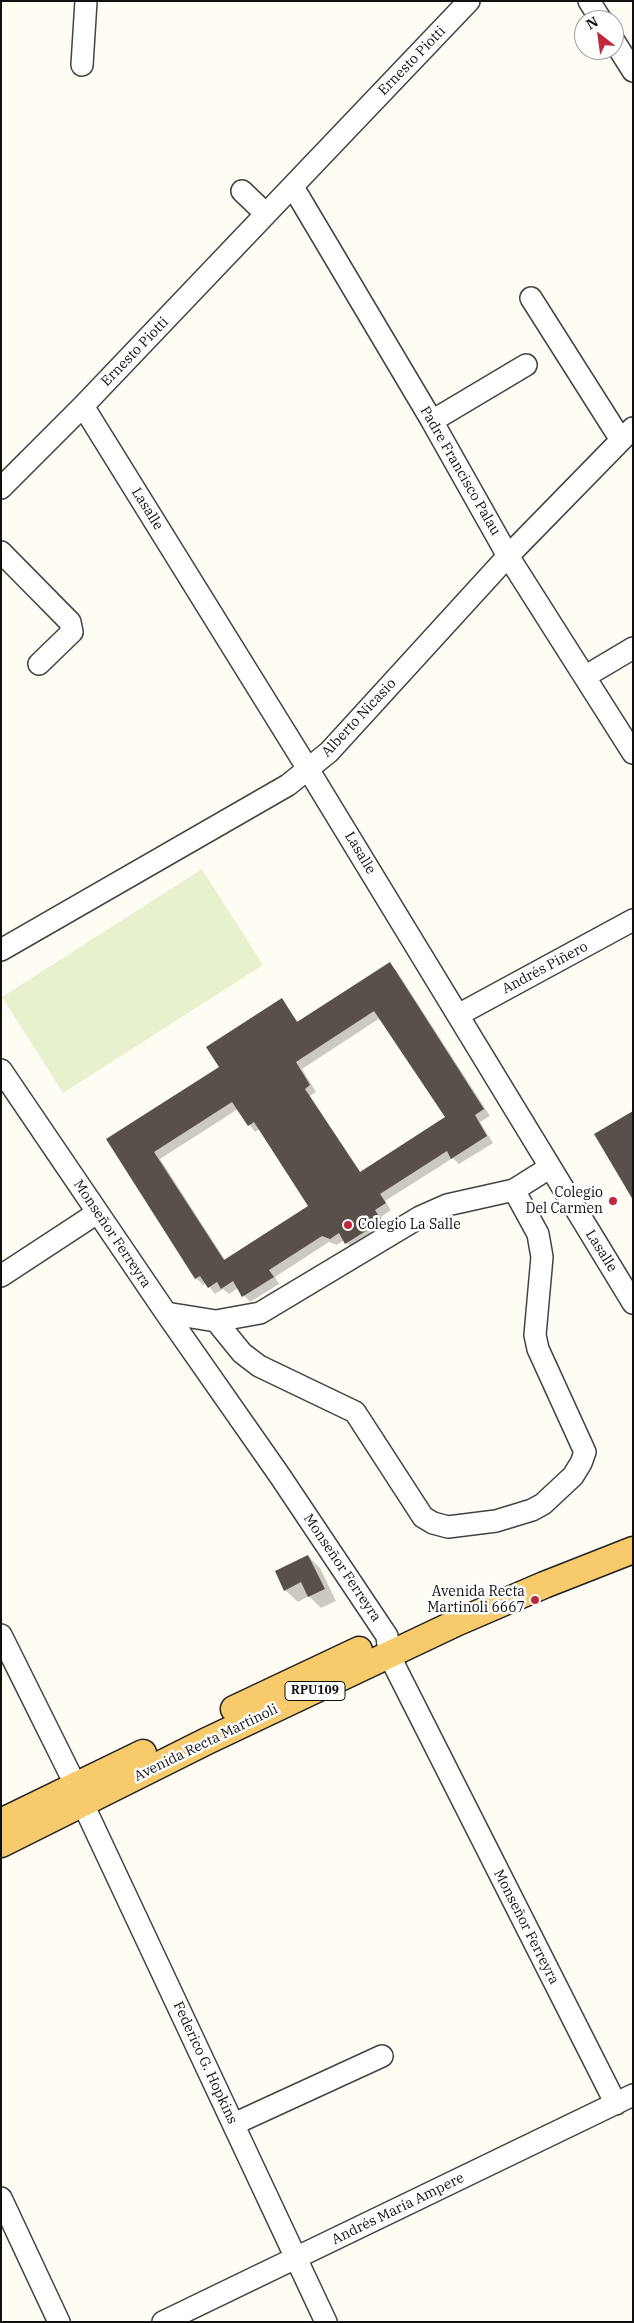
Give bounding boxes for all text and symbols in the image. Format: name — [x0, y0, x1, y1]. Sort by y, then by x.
north arrow — [574, 10, 624, 60]
text: N — [583, 12, 601, 33]
street label: Ernesto Piotti — [375, 23, 449, 99]
street label: Ernesto Piotti — [98, 314, 172, 390]
street label: Padre Francisco Palau — [416, 404, 504, 538]
street label: Lasalle — [128, 485, 166, 533]
street label: Alberto Nicasio — [318, 675, 400, 761]
street label: Lasalle — [341, 829, 379, 877]
street label: Andrés Piñero — [499, 938, 591, 998]
street label: Monseñor Ferreyra — [70, 1177, 154, 1291]
place label: Colegio Del Carmen — [526, 1185, 603, 1218]
marker: Colegio Del Carmen — [607, 1195, 619, 1207]
place label: Colegio La Salle — [358, 1217, 461, 1233]
marker: Colegio La Salle — [342, 1219, 354, 1231]
street label: Lasalle — [582, 1227, 620, 1275]
street label: Monseñor Ferreyra — [300, 1511, 384, 1625]
place label: Avenida Recta Martinoli 6667 — [427, 1584, 525, 1616]
marker: Avenida Recta Martinoli 6667 — [529, 1594, 541, 1606]
road number: RPU109 — [285, 1682, 345, 1700]
street label: Avenida Recta Martinoli — [131, 1701, 281, 1785]
street label: Monseñor Ferreyra — [490, 1867, 562, 1987]
street label: Federico G. Hopkins — [169, 1999, 241, 2127]
street label: Andrés María Ampere — [329, 2170, 467, 2248]

